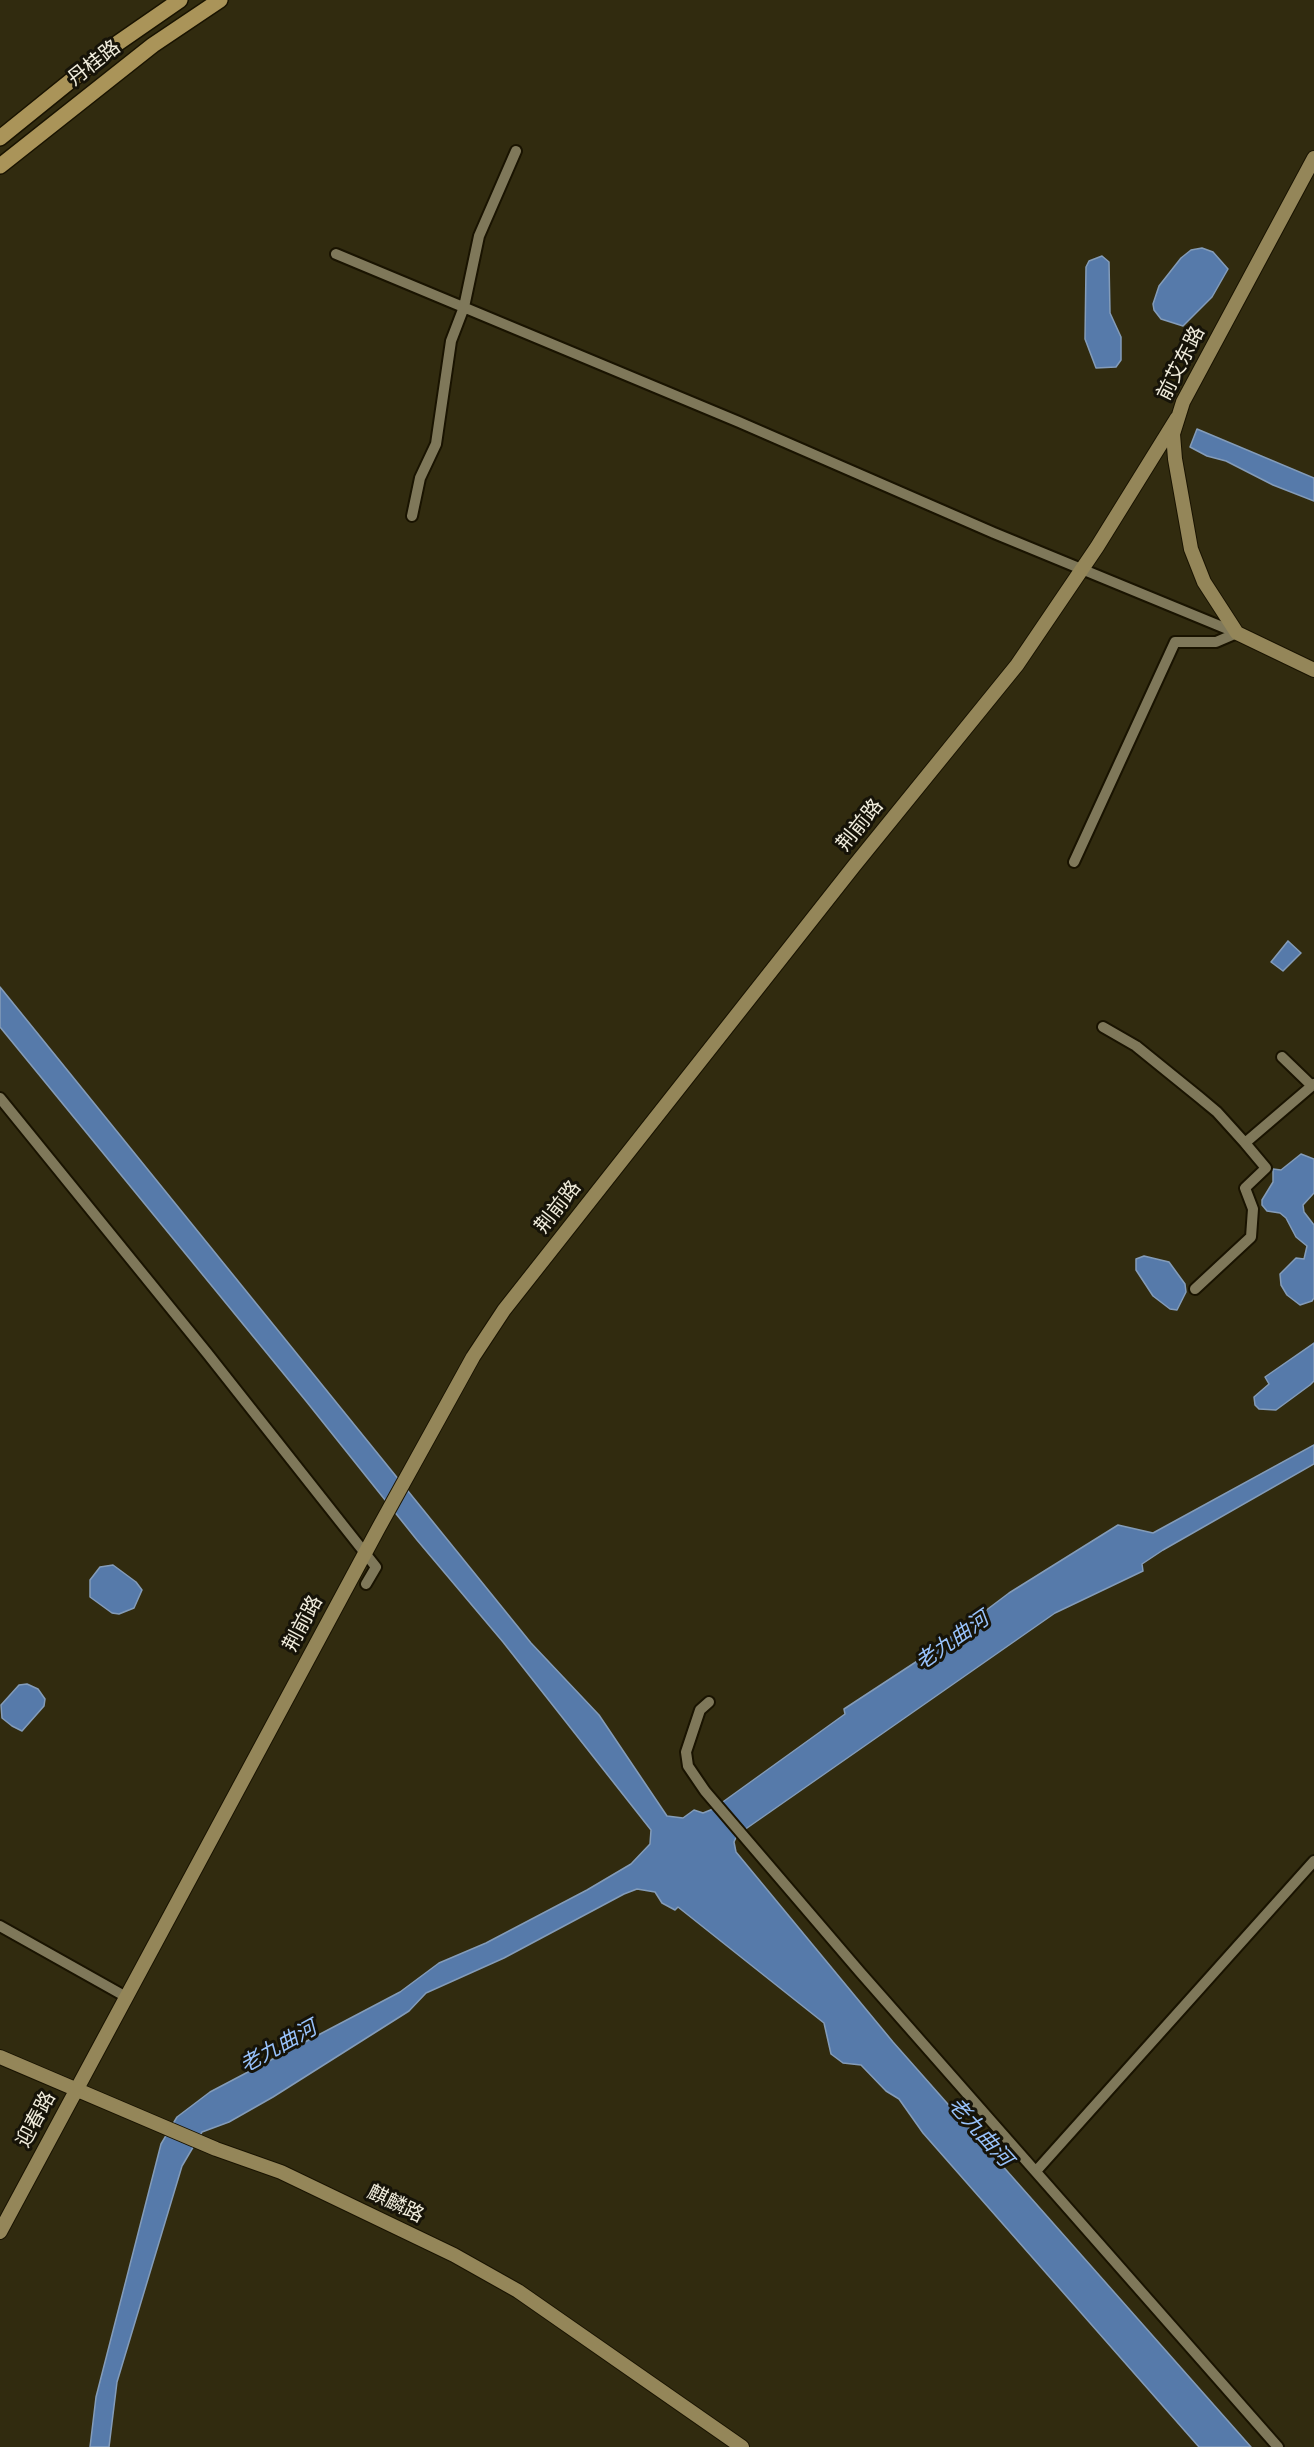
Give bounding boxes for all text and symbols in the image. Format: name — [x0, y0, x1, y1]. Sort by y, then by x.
street label: 丹桂路 — [64, 36, 126, 92]
street label: 前艾东路 — [1153, 323, 1211, 405]
street label: 荆前路 — [833, 795, 889, 857]
street label: 荆前路 — [531, 1177, 587, 1239]
street label: 荆前路 — [279, 1592, 329, 1656]
water label: 老九曲河 — [911, 1608, 995, 1676]
water label: 老九曲河 — [236, 2017, 322, 2079]
street label: 迎春路 — [12, 2088, 62, 2152]
water label: 老九曲河 — [942, 2093, 1016, 2173]
street label: 麒麟路 — [363, 2181, 427, 2229]

